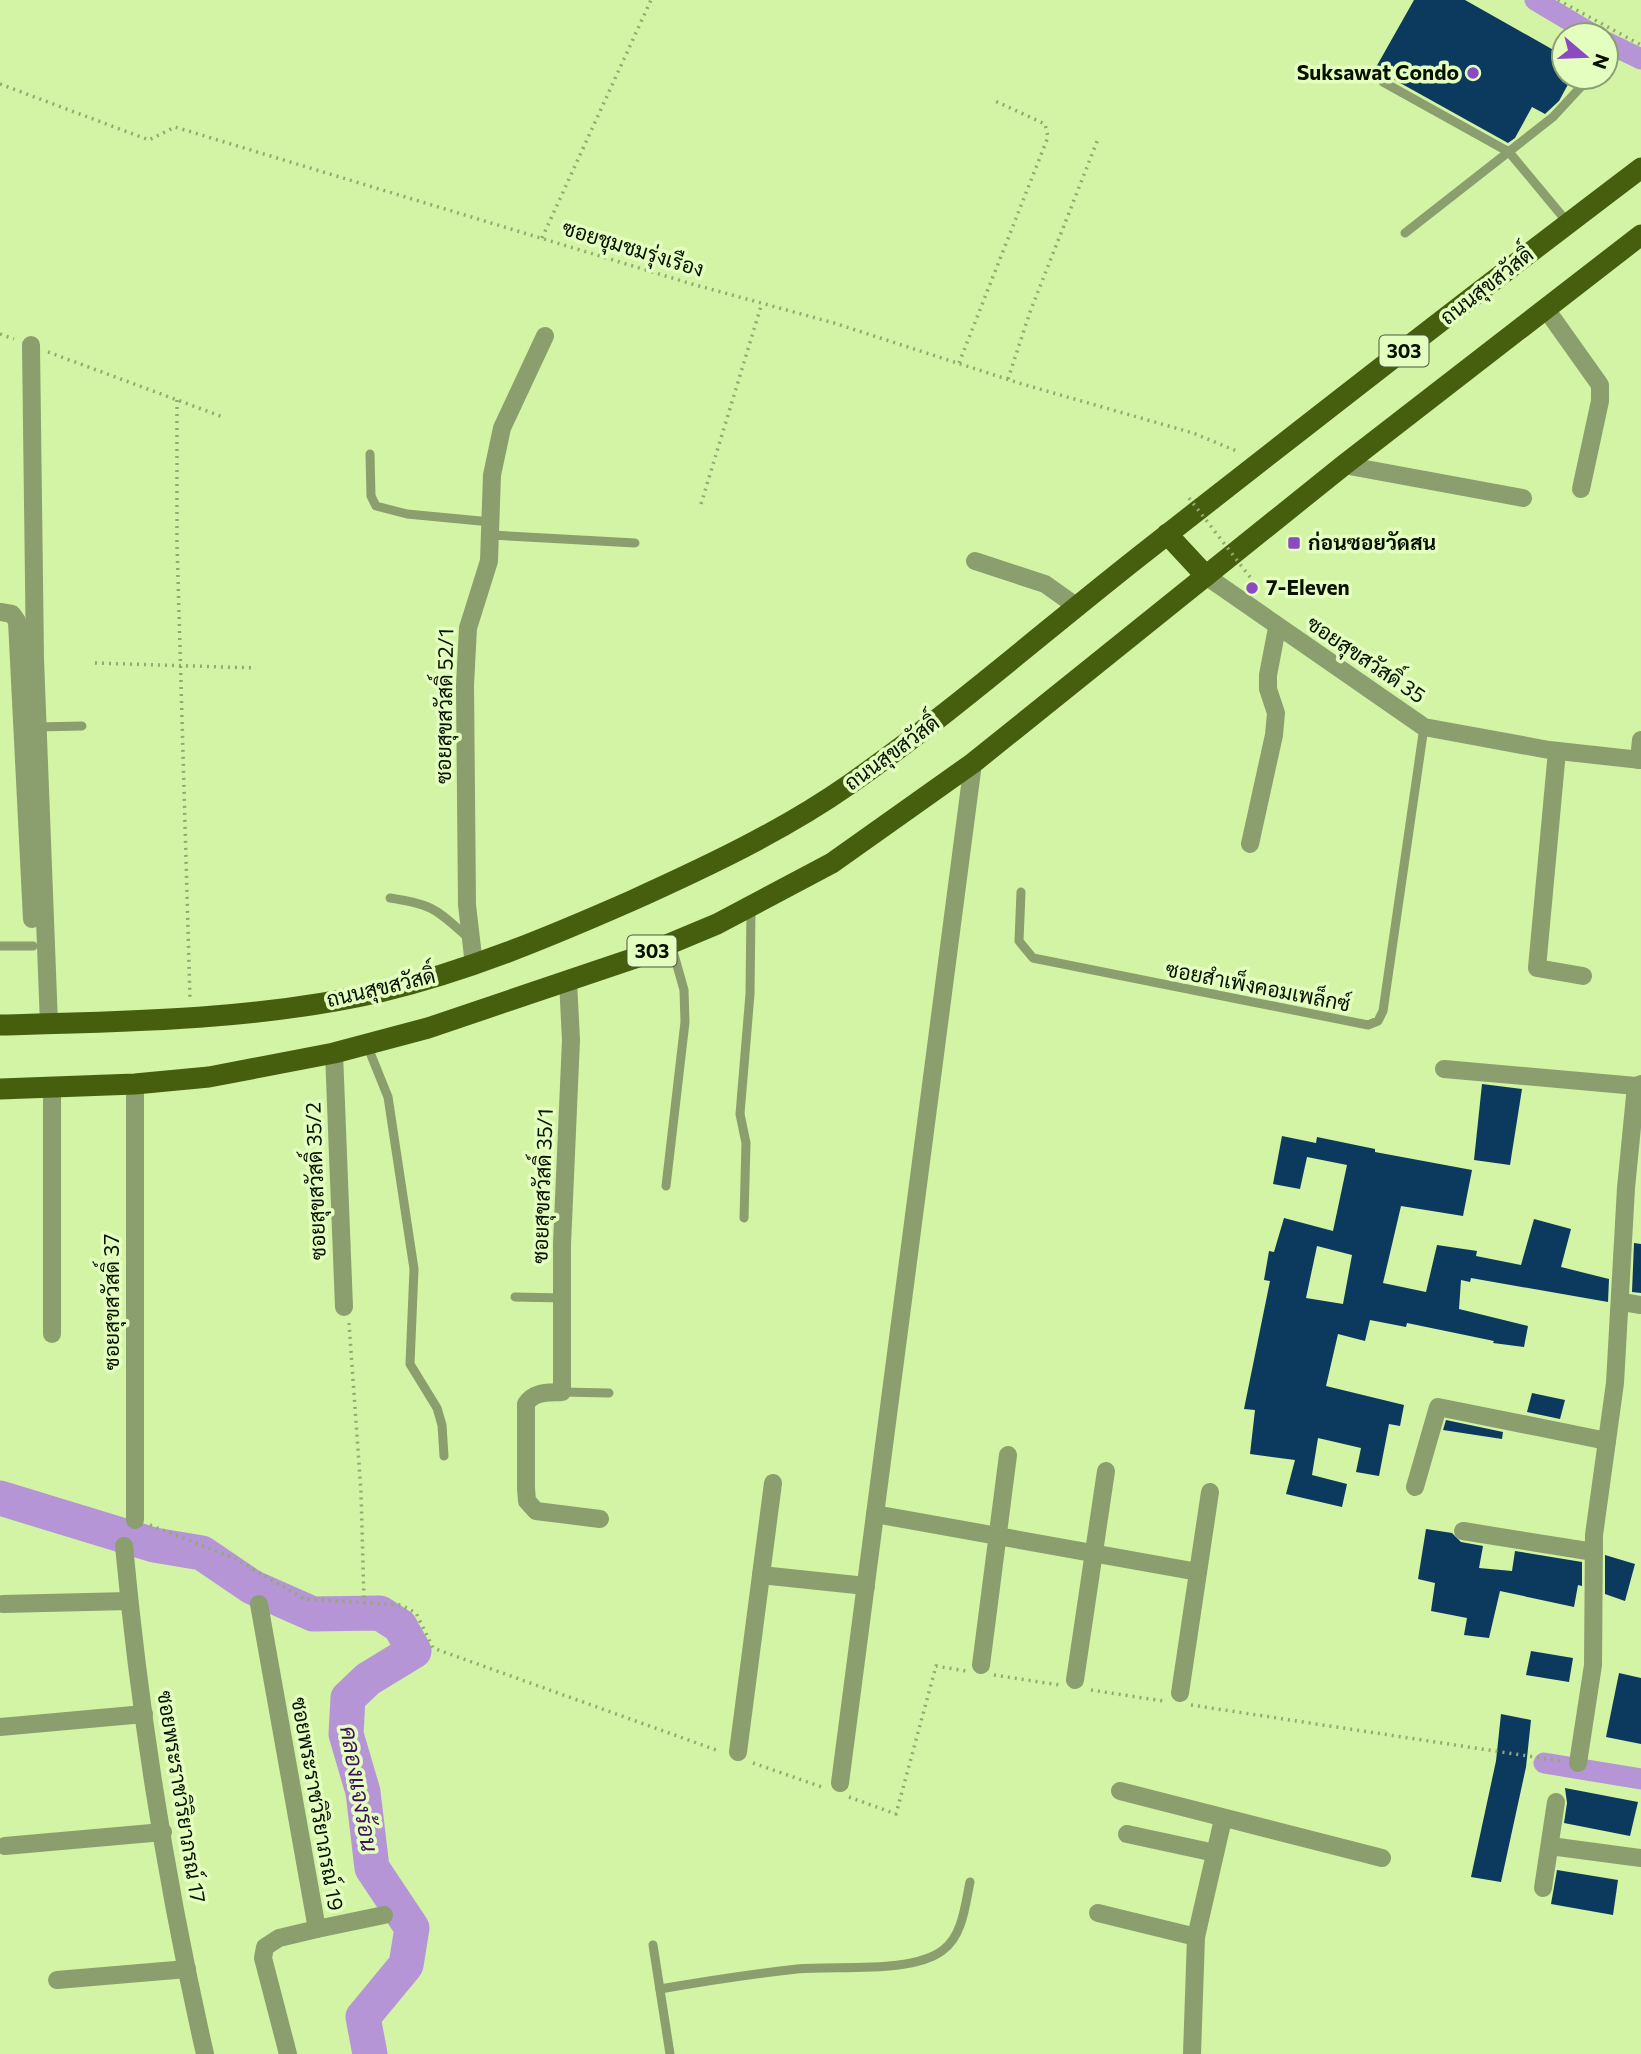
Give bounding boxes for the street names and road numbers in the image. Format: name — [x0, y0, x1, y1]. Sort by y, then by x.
street label: ซอยชุมชมรุ่งเรือง — [559, 214, 707, 284]
street label: ถนนสุขสวัสดิ์ — [1431, 236, 1539, 331]
road number: 303 — [1380, 336, 1428, 366]
street label: ซอยสุขสวัสดิ์ 35 — [1301, 605, 1434, 710]
street label: ซอยสุขสวัสดิ์ 52/1 — [424, 628, 460, 784]
street label: ถนนสุขสวัสดิ์ — [835, 704, 945, 797]
road number: 303 — [628, 936, 676, 967]
street label: ซอยสำเพ็งคอมเพล็กซ์ — [1164, 954, 1353, 1016]
street label: ถนนสุขสวัสดิ์ — [322, 956, 438, 1014]
street label: ซอยสุขสวัสดิ์ 35/2 — [293, 1102, 333, 1261]
street label: ซอยสุขสวัสดิ์ 35/1 — [520, 1108, 560, 1264]
street label: ซอยสุขสวัสดิ์ 37 — [92, 1234, 126, 1370]
street label: ซอยพระราชวิริยาภรณ์ 17 — [153, 1689, 212, 1905]
street label: ซอยพระราชวิริยาภรณ์ 19 — [287, 1695, 350, 1912]

